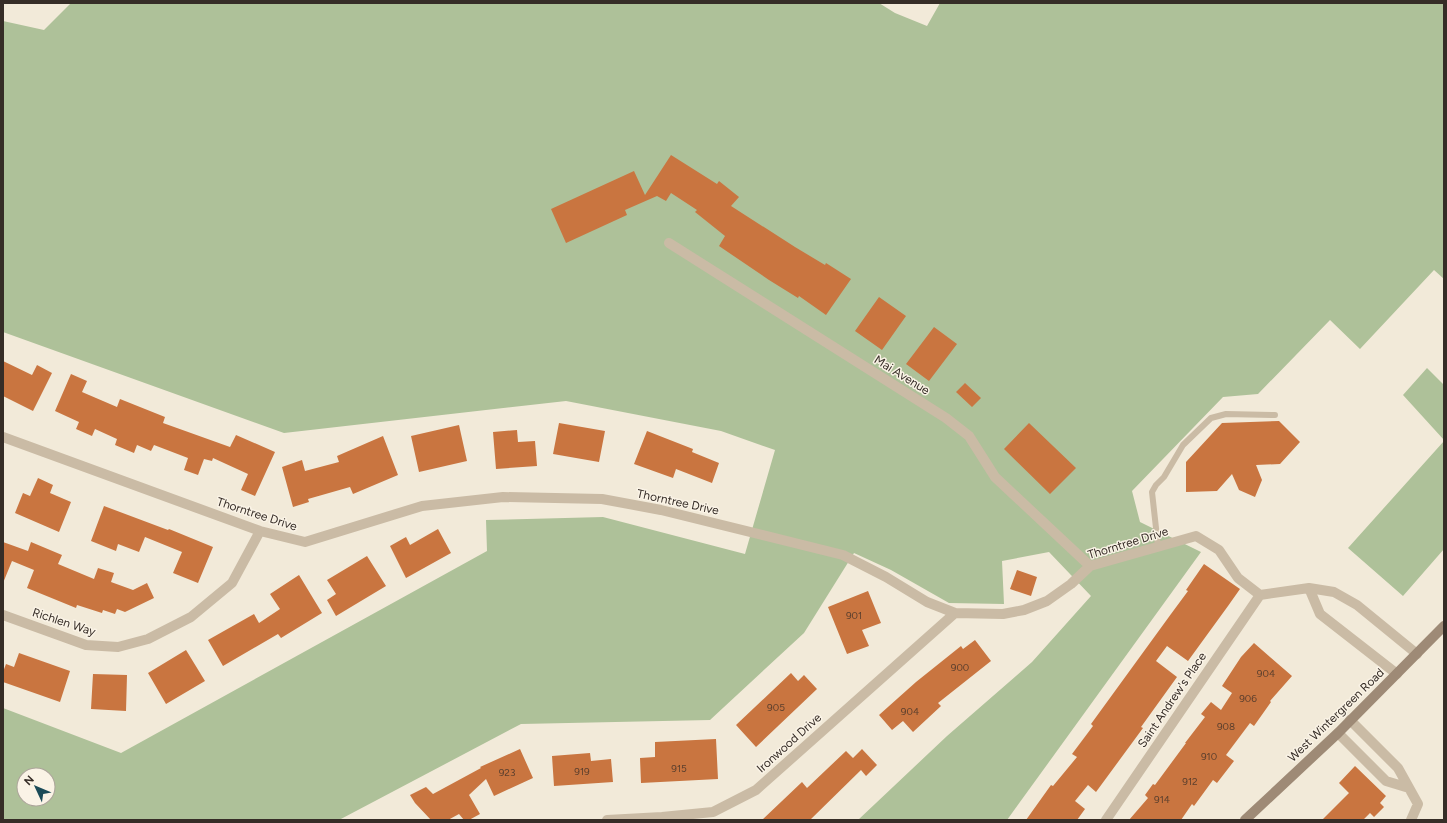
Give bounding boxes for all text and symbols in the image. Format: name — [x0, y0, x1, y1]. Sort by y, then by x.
street label: Mai Avenue — [872, 352, 933, 398]
street label: Thorntree Drive — [636, 486, 721, 518]
street label: Thorntree Drive — [215, 494, 299, 534]
street label: Thorntree Drive — [1086, 524, 1170, 562]
street label: Richlen Way — [31, 605, 98, 639]
house number: 901 — [846, 609, 862, 622]
street label: Saint Andrew's Place — [1135, 649, 1209, 750]
house number: 900 — [951, 661, 969, 674]
street label: West Wintergreen Road — [1285, 665, 1387, 765]
house number: 904 — [1257, 667, 1275, 680]
house number: 906 — [1239, 692, 1257, 705]
house number: 905 — [767, 701, 785, 714]
house number: 904 — [901, 705, 919, 718]
street label: Ironwood Drive — [754, 710, 824, 776]
house number: 908 — [1217, 720, 1235, 733]
house number: 910 — [1201, 750, 1217, 763]
house number: 915 — [671, 762, 687, 775]
house number: 919 — [574, 765, 590, 778]
house number: 923 — [499, 766, 515, 779]
north arrow — [16, 767, 56, 807]
text: N — [22, 773, 37, 788]
house number: 912 — [1182, 775, 1198, 788]
house number: 914 — [1154, 793, 1170, 806]

